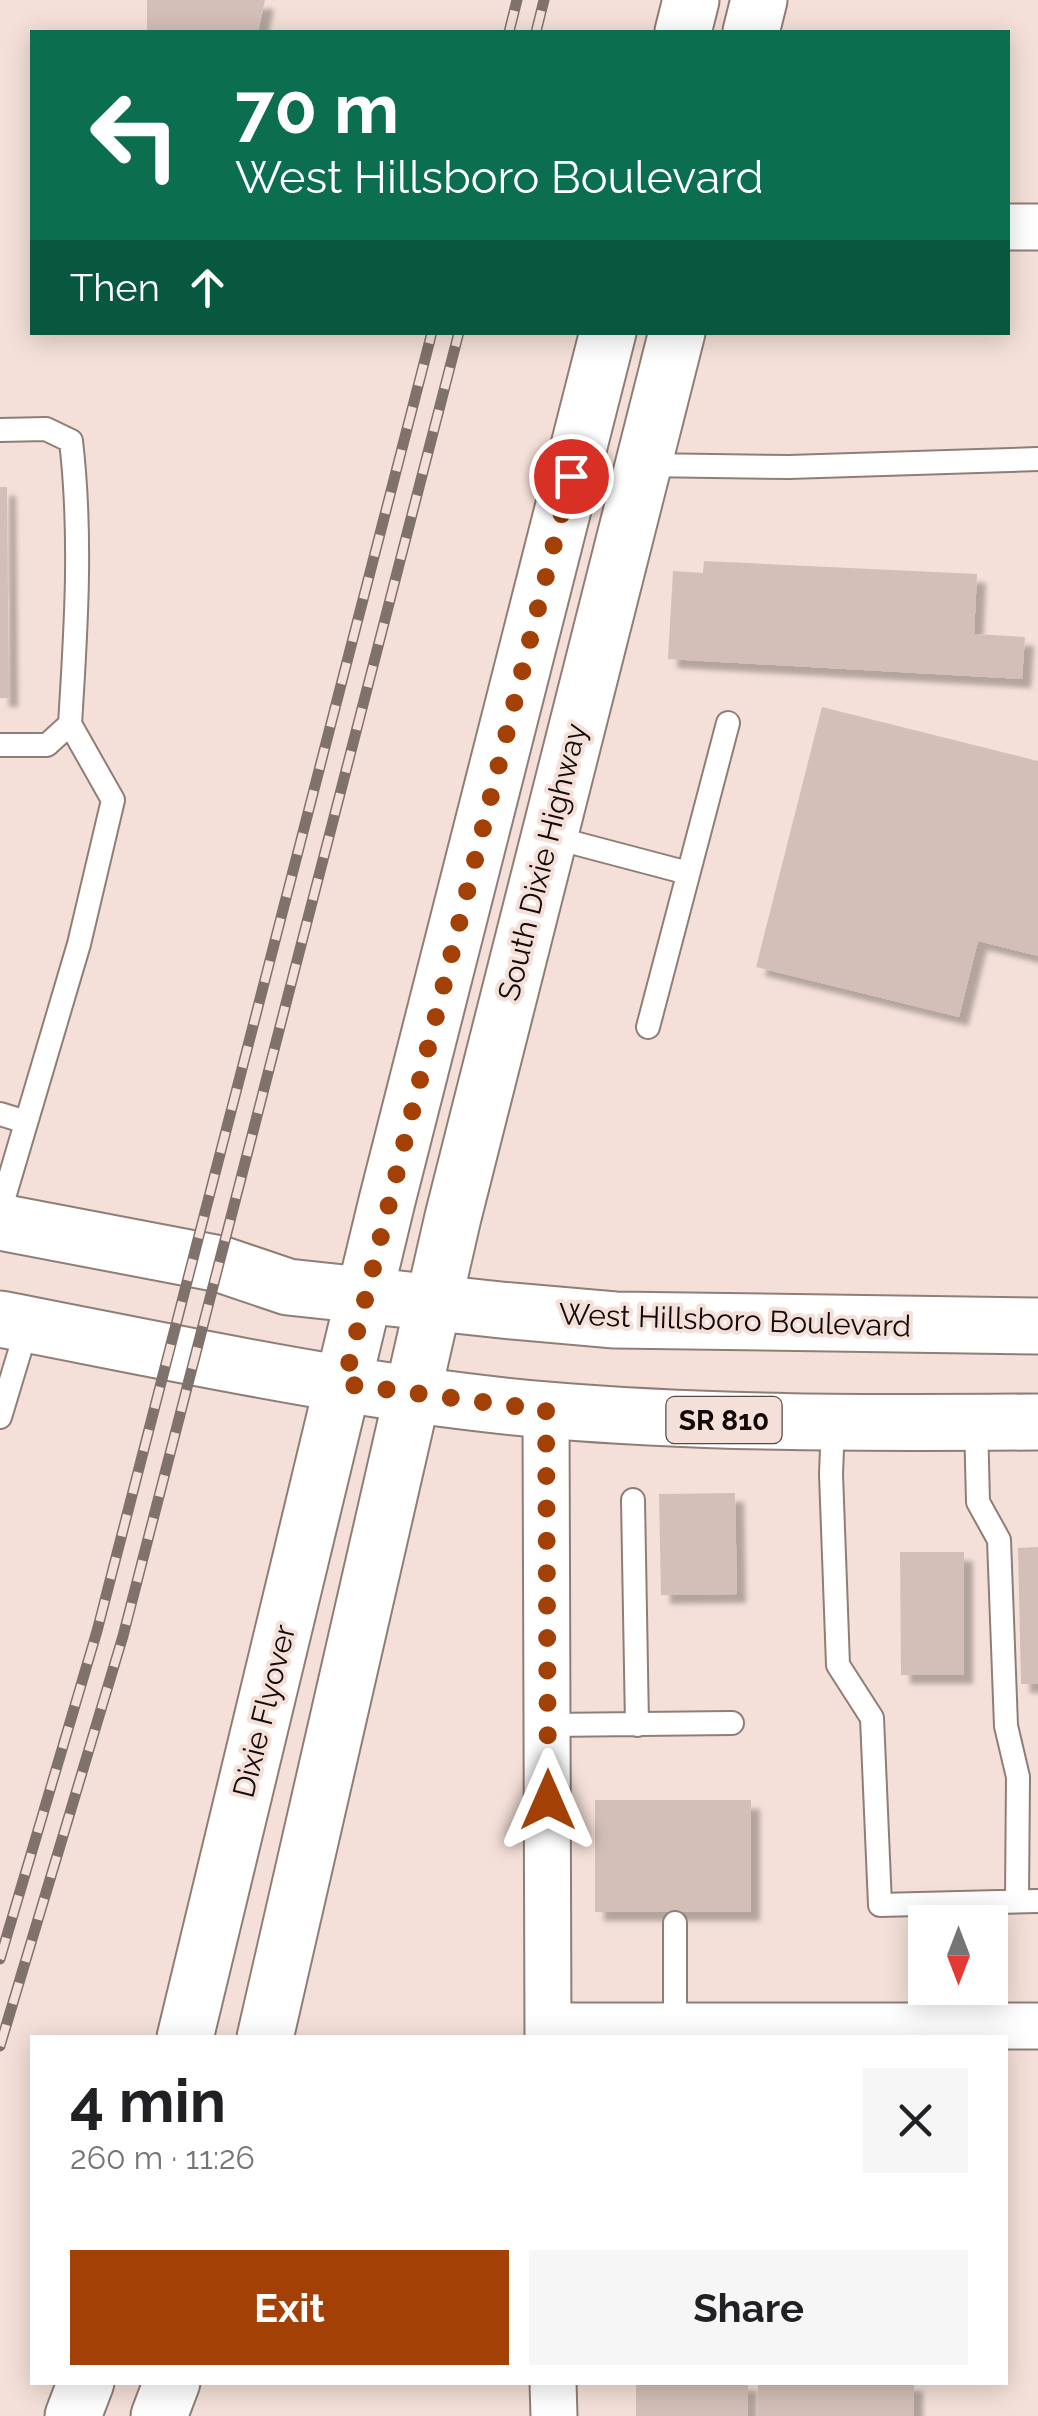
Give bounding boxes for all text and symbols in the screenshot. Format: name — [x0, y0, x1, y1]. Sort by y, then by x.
text: 70 m — [235, 67, 399, 149]
icon: left — [70, 70, 200, 200]
text: West Hillsboro Boulevard — [235, 151, 763, 204]
icon: ahead — [180, 260, 235, 315]
text: Then — [70, 265, 160, 310]
pin — [529, 434, 614, 519]
icon: arrive — [544, 449, 599, 504]
street label: South Dixie Highway — [491, 720, 593, 1004]
street label: West Hillsboro Boulevard — [558, 1296, 912, 1344]
road number: SR 810 — [666, 1397, 782, 1443]
street label: Dixie Flyover — [226, 1621, 302, 1801]
position arrow — [496, 1748, 600, 1852]
north arrow — [908, 1905, 1008, 2005]
map controls — [908, 1905, 1008, 2005]
text: 4 min — [70, 2066, 226, 2136]
button: close — [863, 2068, 968, 2173]
text: 260 m · 11:26 — [70, 2139, 255, 2176]
button: Exit — [70, 2250, 509, 2365]
button: Share — [529, 2250, 968, 2365]

